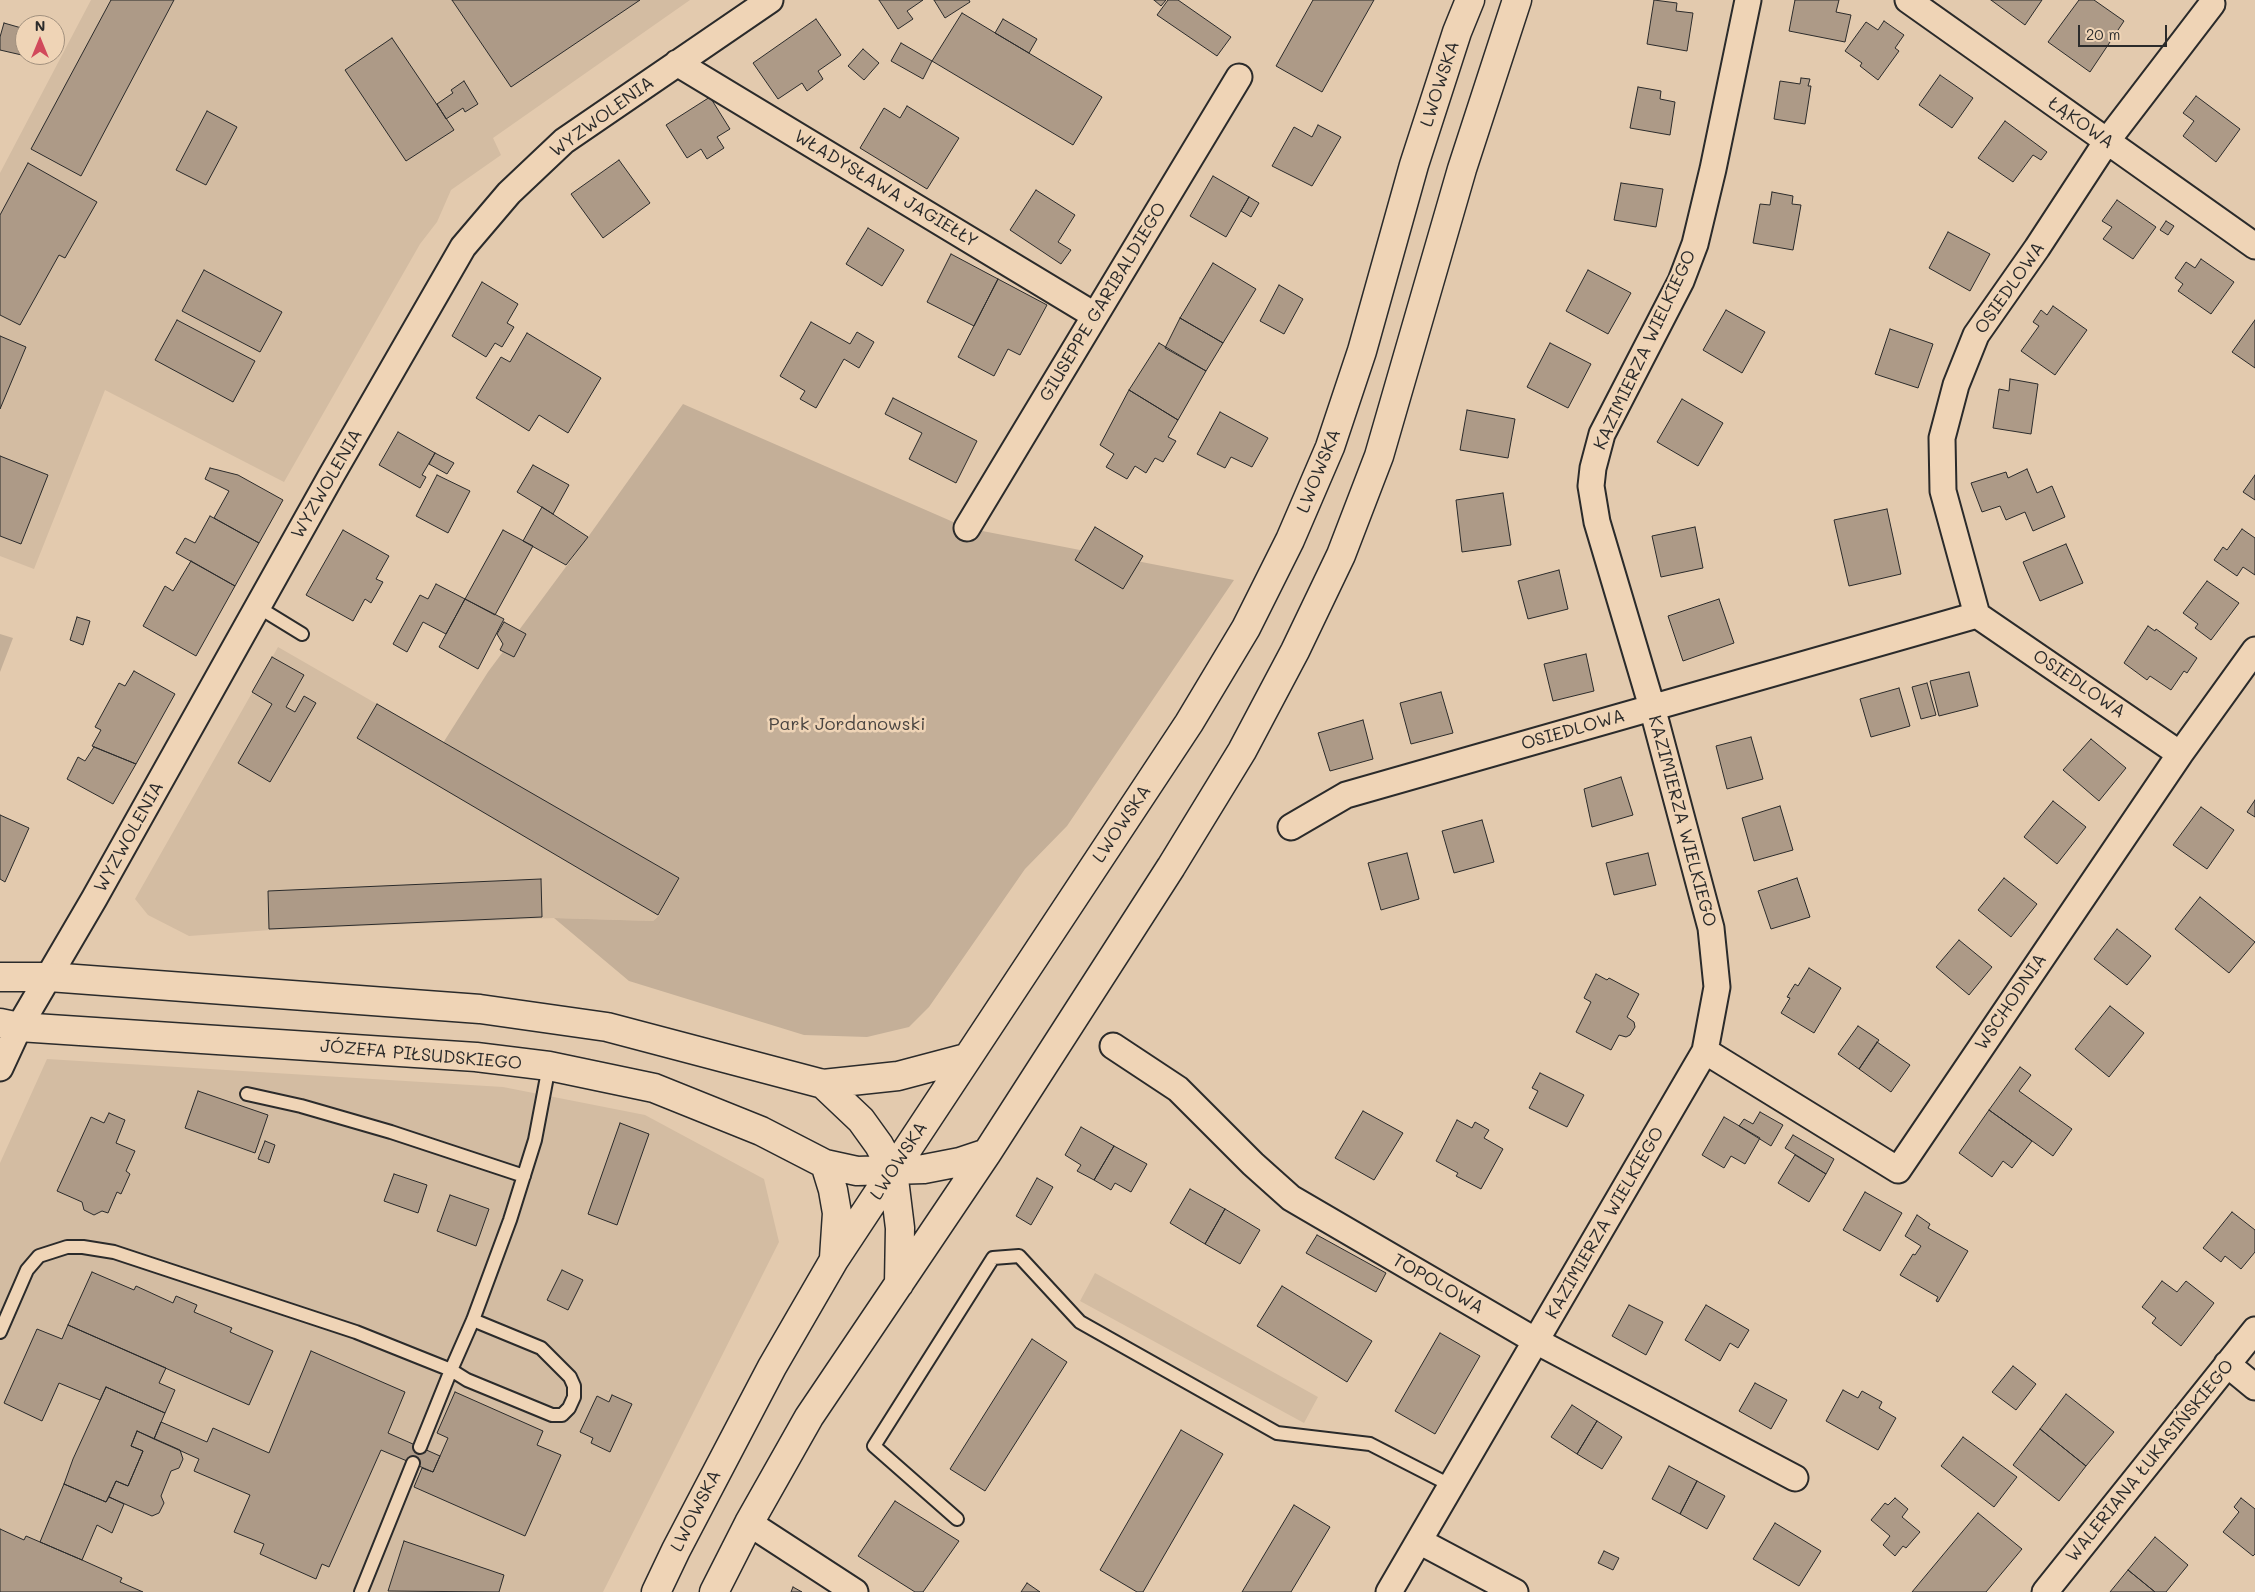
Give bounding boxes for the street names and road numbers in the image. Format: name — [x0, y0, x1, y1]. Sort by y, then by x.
street label: LWOWSKA — [1416, 38, 1464, 130]
street label: WYZWOLENIA — [546, 72, 658, 162]
street label: ŁĄKOWA — [2044, 93, 2118, 153]
street label: WŁADYSŁAWA JAGIEŁŁY — [790, 125, 982, 253]
street label: GIUSEPPE GARIBALDIEGO — [1035, 199, 1171, 405]
street label: OSIEDLOWA — [1970, 238, 2050, 338]
street label: KAZIMIERZA WIELKIEGO — [1589, 247, 1701, 453]
street label: WYZWOLENIA — [287, 425, 367, 543]
street label: LWOWSKA — [1292, 426, 1346, 516]
street label: OSIEDLOWA — [2029, 645, 2129, 723]
street label: OSIEDLOWA — [1519, 705, 1627, 755]
street label: KAZIMIERZA WIELKIEGO — [1643, 713, 1721, 929]
street label: WYZWOLENIA — [90, 778, 168, 896]
street label: LWOWSKA — [1088, 781, 1156, 867]
street label: WSCHODNIA — [1971, 950, 2051, 1054]
street label: JÓZEFA PIŁSUDSKIEGO — [319, 1035, 523, 1075]
street label: LWOWSKA — [866, 1118, 932, 1204]
street label: KAZIMIERZA WIELKIEGO — [1541, 1123, 1669, 1323]
street label: TOPOLOWA — [1389, 1249, 1487, 1319]
street label: WALERIANA ŁUKASIŃSKIEGO — [2062, 1355, 2238, 1567]
street label: LWOWSKA — [666, 1467, 726, 1555]

